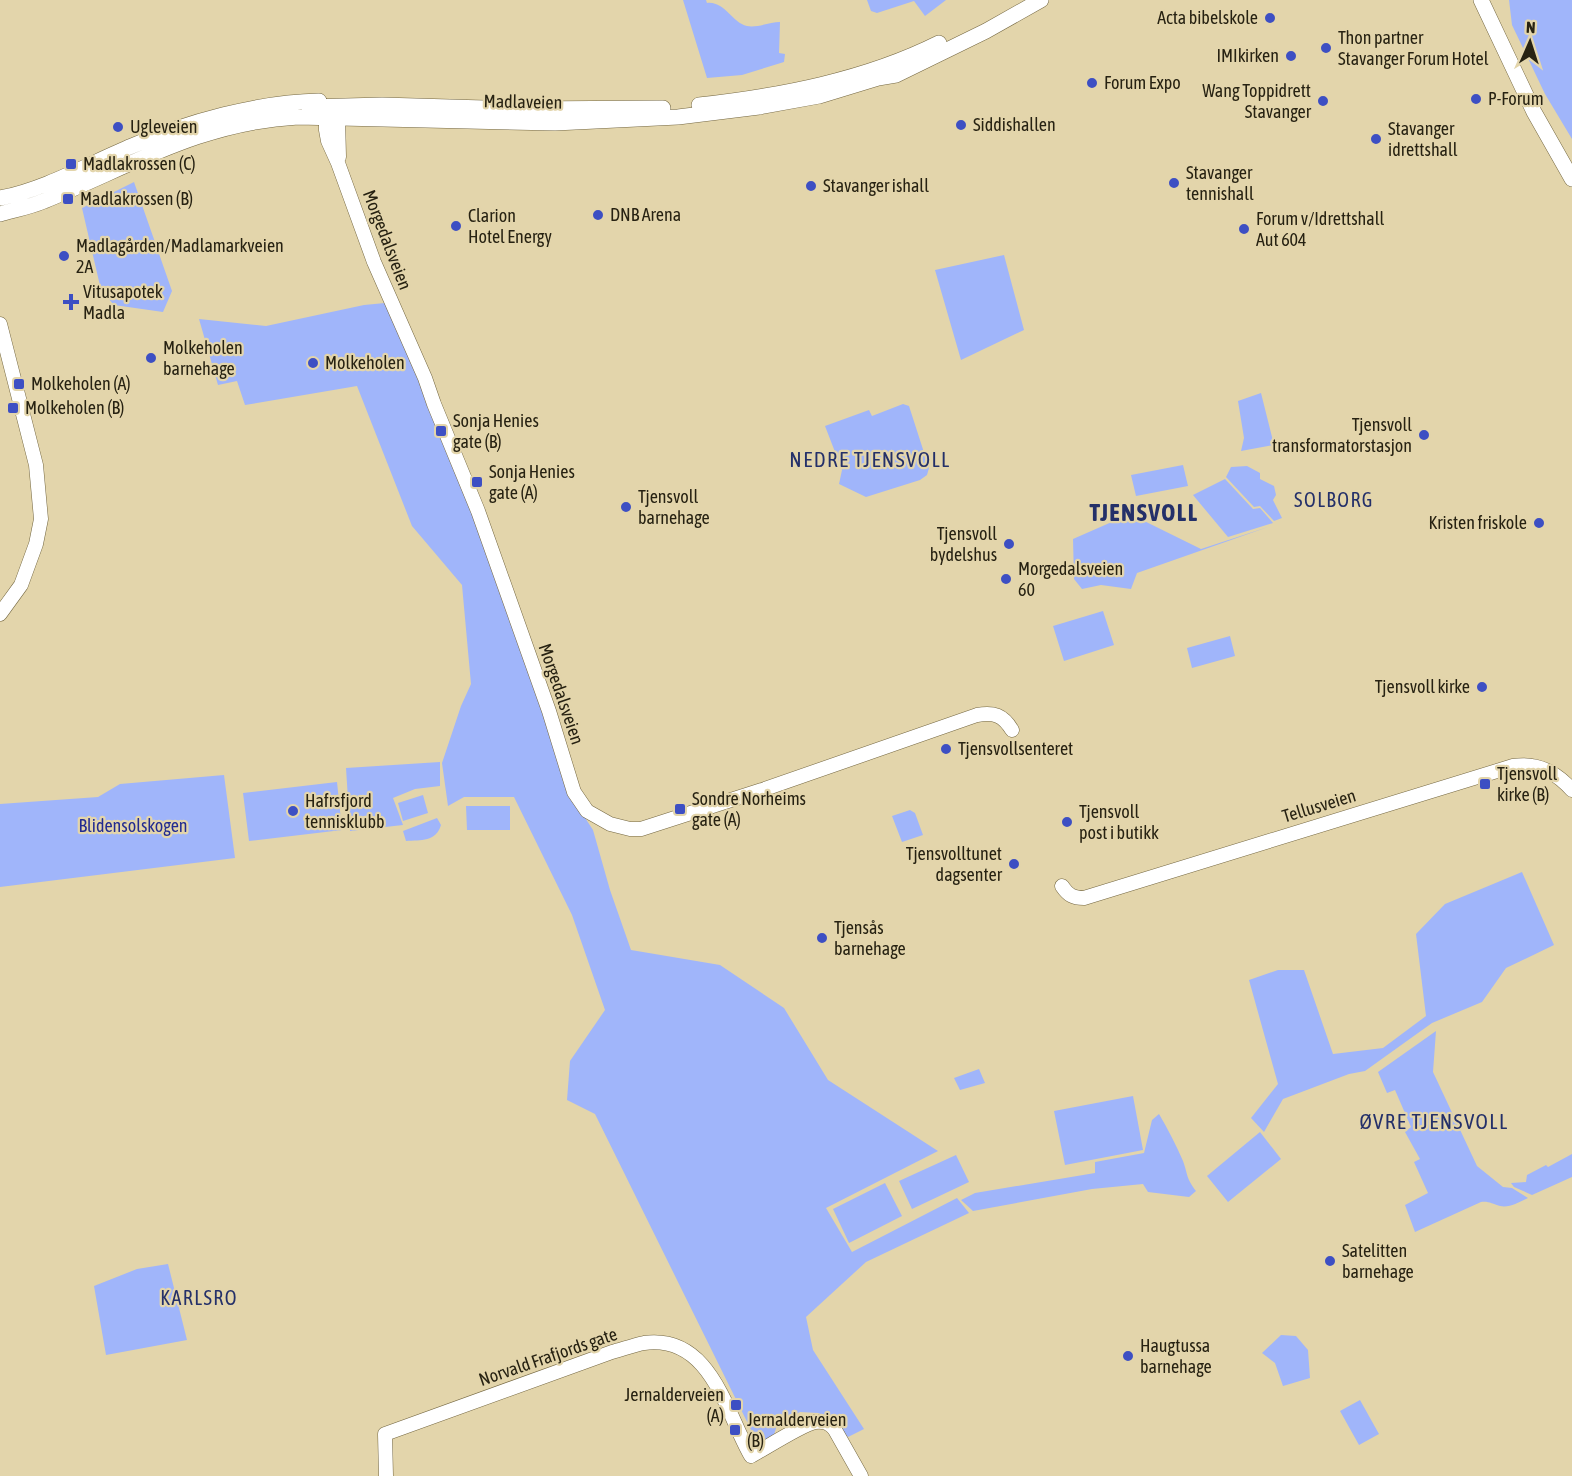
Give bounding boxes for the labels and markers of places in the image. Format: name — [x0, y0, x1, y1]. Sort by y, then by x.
place label: Acta bibelskole — [1157, 7, 1258, 28]
marker: Acta bibelskole — [1263, 11, 1277, 25]
place label: Thon partner Stavanger Forum Hotel — [1338, 27, 1489, 69]
marker: Thon partner Stavanger Forum Hotel — [1319, 41, 1333, 55]
place label: IMIkirken — [1216, 45, 1279, 66]
marker: IMIkirken — [1284, 49, 1298, 63]
place label: Forum Expo — [1104, 72, 1181, 93]
marker: Forum Expo — [1085, 76, 1099, 90]
place label: Wang Toppidrett Stavanger — [1202, 80, 1312, 122]
place label: P-Forum — [1488, 88, 1544, 109]
marker: P-Forum — [1469, 92, 1483, 106]
marker: Wang Toppidrett Stavanger — [1316, 94, 1330, 108]
place label: Siddishallen — [973, 114, 1056, 135]
place label: Ugleveien — [130, 116, 197, 137]
marker: Siddishallen — [954, 118, 968, 132]
place label: Stavanger idrettshall — [1388, 118, 1458, 160]
marker: Ugleveien — [111, 120, 125, 134]
marker: Stavanger idrettshall — [1369, 132, 1383, 146]
place label: Madlakrossen (C) — [83, 153, 196, 174]
marker: Madlakrossen (C) — [64, 157, 78, 171]
place label: Stavanger tennishall — [1186, 162, 1254, 204]
place label: Stavanger ishall — [823, 175, 929, 196]
marker: Stavanger tennishall — [1167, 176, 1181, 190]
marker: Stavanger ishall — [804, 179, 818, 193]
place label: Madlakrossen (B) — [80, 188, 193, 209]
marker: Madlakrossen (B) — [61, 192, 75, 206]
place label: DNB Arena — [610, 204, 681, 225]
place label: Clarion Hotel Energy — [468, 205, 552, 247]
marker: DNB Arena — [591, 208, 605, 222]
place label: Forum v/Idrettshall Aut 604 — [1256, 208, 1384, 250]
marker: Clarion Hotel Energy — [449, 219, 463, 233]
marker: Forum v/Idrettshall Aut 604 — [1237, 222, 1251, 236]
place label: Madlagården/Madlamarkveien 2A — [76, 235, 284, 277]
marker: Madlagården/Madlamarkveien 2A — [57, 249, 71, 263]
place label: Vitusapotek Madla — [83, 281, 163, 323]
marker: Vitusapotek Madla — [64, 295, 78, 309]
place label: Molkeholen barnehage — [163, 337, 243, 379]
marker: Molkeholen barnehage — [144, 351, 158, 365]
place label: Molkeholen — [325, 352, 405, 373]
marker: Molkeholen — [306, 356, 320, 370]
place label: Molkeholen (A) — [31, 373, 131, 394]
marker: Molkeholen (A) — [12, 377, 26, 391]
place label: Molkeholen (B) — [25, 397, 124, 418]
marker: Molkeholen (B) — [6, 401, 20, 415]
place label: Sonja Henies gate (B) — [453, 410, 539, 452]
place label: Tjensvoll transformatorstasjon — [1272, 414, 1412, 456]
marker: Sonja Henies gate (B) — [434, 424, 448, 438]
marker: Tjensvoll transformatorstasjon — [1417, 428, 1431, 442]
place label: Sonja Henies gate (A) — [489, 461, 575, 503]
marker: Sonja Henies gate (A) — [470, 475, 484, 489]
place label: Tjensvoll barnehage — [638, 486, 710, 528]
marker: Tjensvoll barnehage — [619, 500, 633, 514]
place label: Kristen friskole — [1428, 512, 1527, 533]
marker: Kristen friskole — [1532, 516, 1546, 530]
place label: Tjensvoll bydelshus — [930, 523, 997, 565]
marker: Tjensvoll bydelshus — [1002, 537, 1016, 551]
place label: Morgedalsveien 60 — [1018, 558, 1123, 600]
marker: Morgedalsveien 60 — [999, 572, 1013, 586]
place label: Tjensvoll kirke — [1375, 676, 1470, 697]
marker: Tjensvoll kirke — [1475, 680, 1489, 694]
place label: Tjensvollsenteret — [958, 738, 1073, 759]
marker: Tjensvollsenteret — [939, 742, 953, 756]
place label: Tjensvoll kirke (B) — [1497, 763, 1557, 805]
marker: Tjensvoll kirke (B) — [1478, 777, 1492, 791]
place label: Sondre Norheims gate (A) — [692, 788, 806, 830]
place label: Hafrsfjord tennisklubb — [305, 790, 385, 832]
place label: Tjensvoll post i butikk — [1079, 801, 1159, 843]
marker: Sondre Norheims gate (A) — [673, 802, 687, 816]
marker: Hafrsfjord tennisklubb — [286, 804, 300, 818]
marker: Tjensvoll post i butikk — [1060, 815, 1074, 829]
place label: Tjensvolltunet dagsenter — [906, 843, 1003, 885]
marker: Tjensvolltunet dagsenter — [1007, 857, 1021, 871]
place label: Tjensås barnehage — [834, 917, 906, 959]
marker: Tjensås barnehage — [815, 931, 829, 945]
place label: Satelitten barnehage — [1342, 1240, 1414, 1282]
marker: Satelitten barnehage — [1323, 1254, 1337, 1268]
place label: Haugtussa barnehage — [1140, 1335, 1212, 1377]
marker: Haugtussa barnehage — [1121, 1349, 1135, 1363]
place label: Jernalderveien (A) — [625, 1384, 724, 1426]
marker: Jernalderveien (A) — [729, 1398, 743, 1412]
place label: Jernalderveien (B) — [747, 1409, 846, 1451]
marker: Jernalderveien (B) — [728, 1423, 742, 1437]

